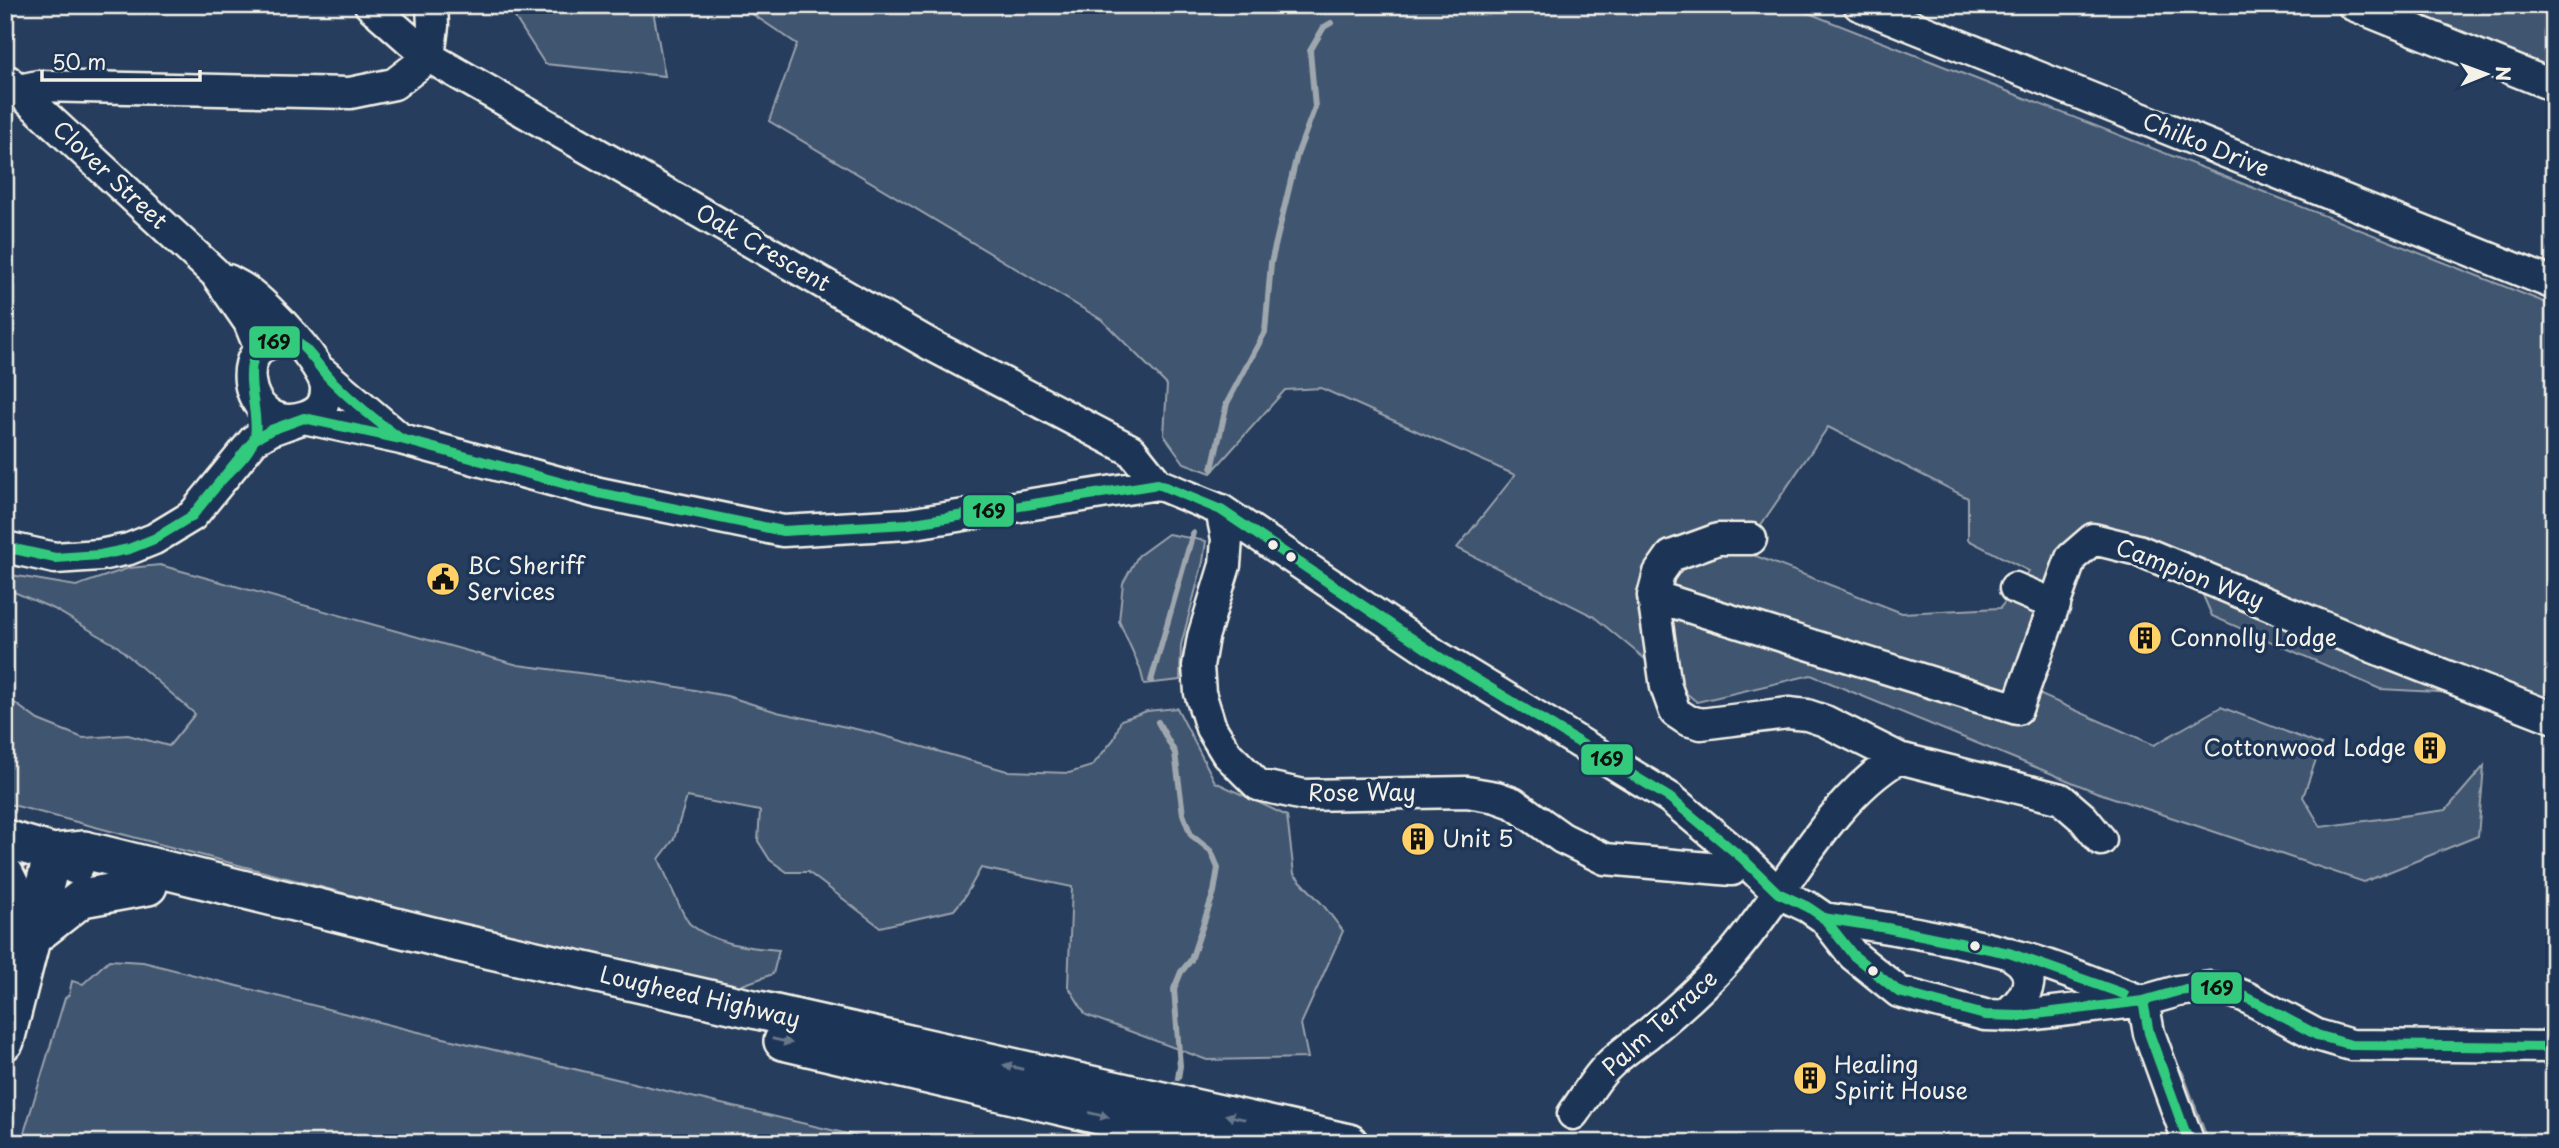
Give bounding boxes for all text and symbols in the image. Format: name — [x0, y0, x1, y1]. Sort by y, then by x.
scale bar — [42, 38, 200, 82]
north arrow — [2450, 38, 2520, 108]
text: 50 m — [52, 45, 106, 77]
text: N — [2490, 66, 2518, 81]
street label: Chilko Drive — [2138, 102, 2275, 185]
street label: Clover Street — [46, 111, 176, 237]
street label: Oak Crescent — [690, 194, 838, 299]
line badge: 169 — [248, 325, 301, 359]
text: 169 — [257, 327, 291, 355]
line badge: 169 — [962, 494, 1015, 528]
text: 169 — [972, 496, 1006, 524]
street label: Campion Way — [2111, 528, 2270, 617]
unlabelled marker — [1266, 538, 1280, 552]
place label: BC Sheriff Services — [467, 547, 586, 608]
unlabelled marker — [1284, 550, 1298, 564]
public building icon: BC Sheriff Services — [424, 560, 462, 598]
building icon: Connolly Lodge — [2126, 619, 2164, 657]
place label: Connolly Lodge — [2170, 619, 2337, 654]
place label: Cottonwood Lodge — [2203, 729, 2406, 764]
building icon: Cottonwood Lodge — [2411, 729, 2449, 767]
line badge: 169 — [1580, 743, 1634, 776]
text: 169 — [1590, 744, 1624, 772]
street label: Rose Way — [1308, 774, 1416, 809]
building icon: Unit 5 — [1399, 820, 1437, 858]
place label: Unit 5 — [1442, 820, 1514, 855]
unlabelled marker — [1968, 939, 1982, 953]
street label: Lougheed Highway — [597, 955, 804, 1036]
street label: Palm Terrace — [1594, 960, 1724, 1083]
unlabelled marker — [1866, 964, 1880, 978]
line badge: 169 — [2190, 971, 2243, 1005]
text: 169 — [2200, 973, 2234, 1001]
one-way arrow — [771, 1036, 793, 1047]
place label: Healing Spirit House — [1834, 1046, 1968, 1107]
building icon: Healing Spirit House — [1791, 1059, 1829, 1097]
one-way arrow — [1002, 1061, 1024, 1072]
one-way arrow — [1088, 1110, 1110, 1121]
one-way arrow — [1224, 1111, 1246, 1122]

